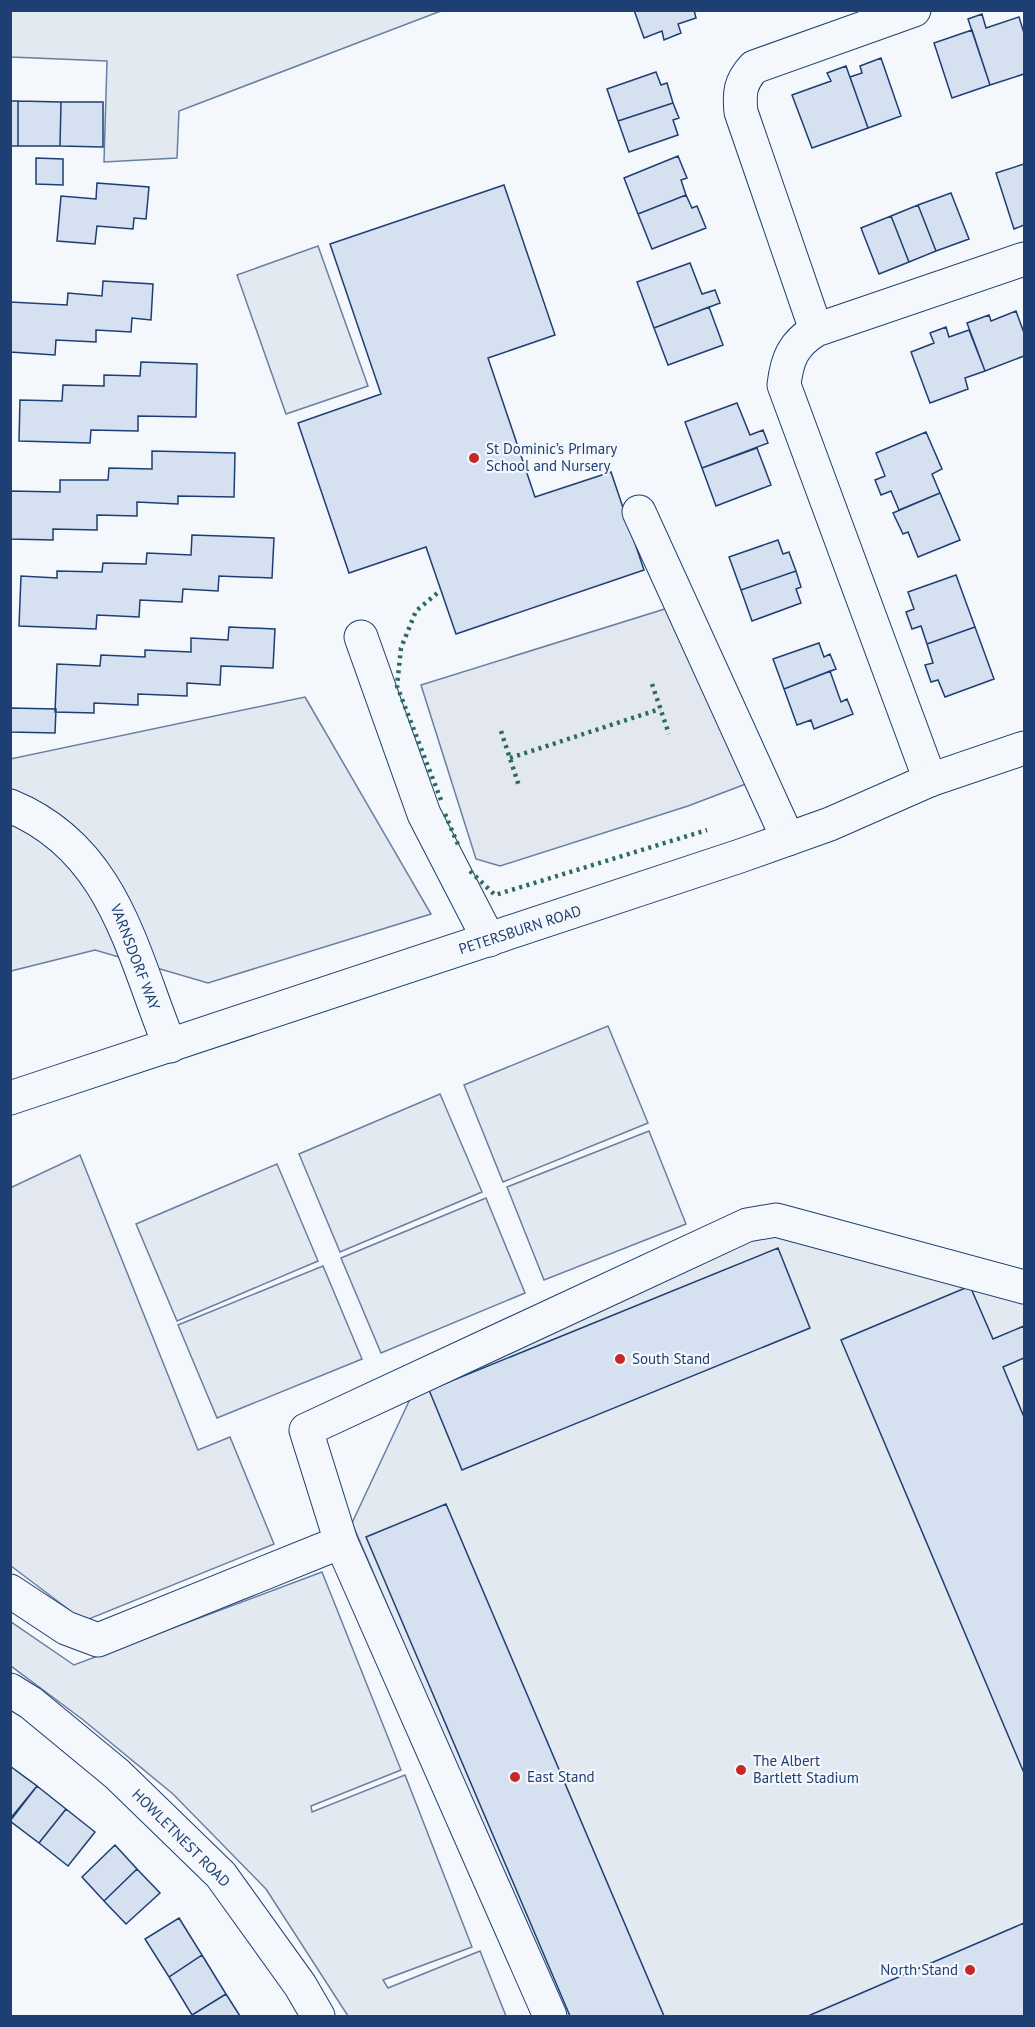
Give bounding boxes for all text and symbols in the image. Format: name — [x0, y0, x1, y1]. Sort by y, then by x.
place label: St Dominic’s PrImary School and Nursery — [486, 439, 617, 475]
marker: St Dominic’s PrImary School and Nursery — [467, 451, 481, 465]
street label: VARNSDORF WAY — [106, 900, 165, 1013]
street label: PETERSBURN ROAD — [456, 901, 584, 958]
place label: South Stand — [632, 1349, 710, 1368]
marker: South Stand — [613, 1352, 627, 1366]
place label: The Albert Bartlett Stadium — [753, 1751, 859, 1787]
marker: The Albert Bartlett Stadium — [734, 1763, 748, 1777]
place label: East Stand — [527, 1767, 595, 1786]
marker: East Stand — [508, 1770, 522, 1784]
street label: HOWLETNEST ROAD — [128, 1785, 234, 1891]
place label: North Stand — [880, 1960, 958, 1979]
marker: North Stand — [963, 1963, 977, 1977]

